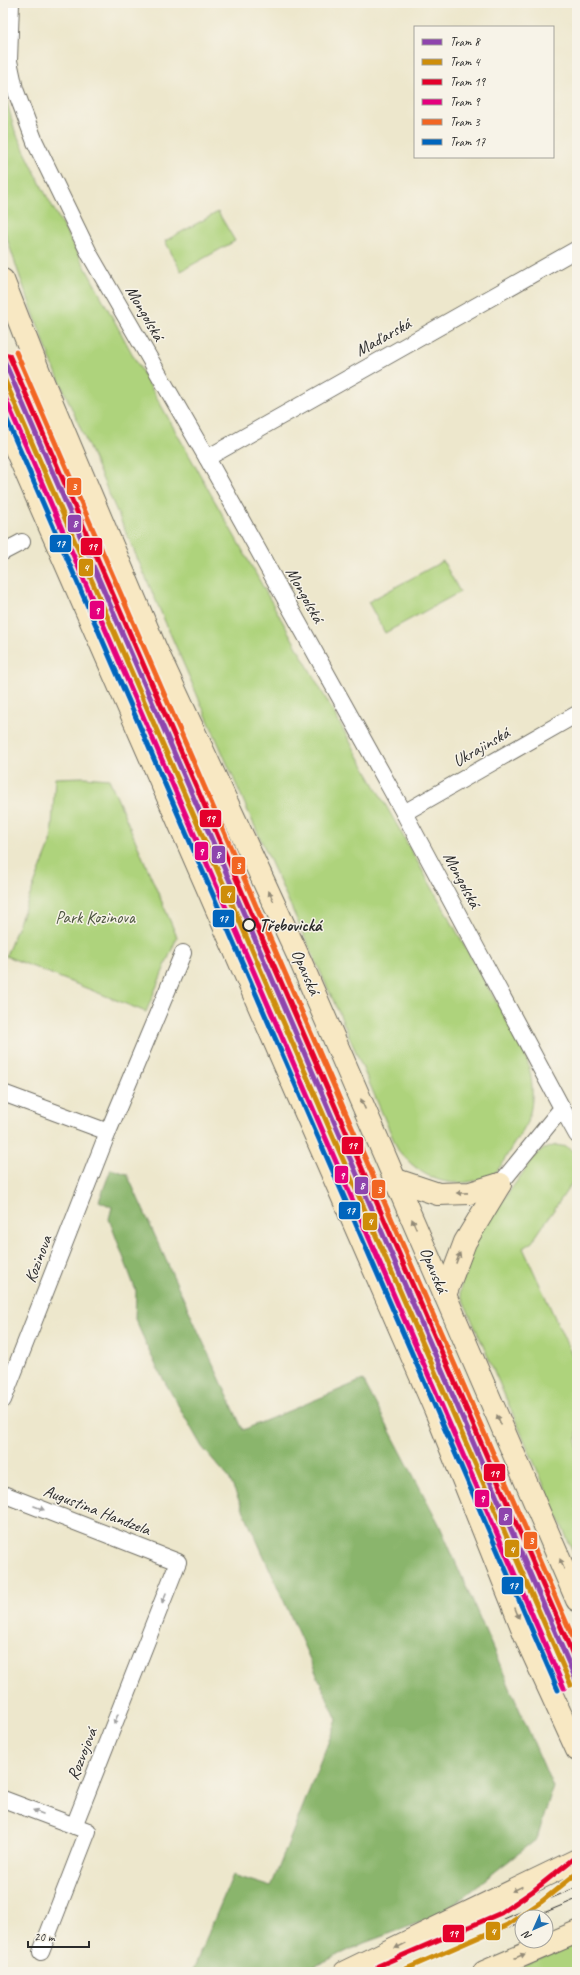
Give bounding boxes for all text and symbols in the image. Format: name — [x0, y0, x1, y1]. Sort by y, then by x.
legend — [414, 26, 554, 158]
text: Tram 8 — [450, 34, 481, 50]
text: Tram 4 — [450, 54, 481, 70]
text: Tram 19 — [450, 74, 487, 90]
text: Tram 9 — [450, 94, 481, 110]
text: Tram 3 — [450, 114, 481, 130]
text: Tram 17 — [450, 134, 486, 150]
street label: Mongolská — [121, 282, 170, 346]
street label: Maďarská — [351, 312, 416, 361]
line badge: 3 — [66, 477, 82, 496]
text: 3 — [72, 479, 78, 493]
line badge: 8 — [67, 514, 82, 533]
text: 8 — [73, 516, 80, 530]
line badge: 17 — [49, 534, 72, 553]
text: 17 — [55, 536, 66, 550]
line badge: 19 — [80, 537, 103, 556]
text: 19 — [87, 539, 98, 553]
line badge: 4 — [78, 558, 94, 577]
text: 4 — [84, 560, 91, 574]
street label: Mongolská — [281, 564, 330, 628]
line badge: 9 — [89, 600, 105, 620]
text: 9 — [95, 603, 101, 617]
street label: Ukrajinská — [449, 722, 514, 772]
line badge: 19 — [199, 809, 222, 828]
text: 19 — [205, 811, 216, 825]
line badge: 9 — [194, 841, 209, 861]
text: 9 — [199, 844, 205, 858]
line badge: 8 — [211, 845, 226, 864]
text: 8 — [216, 847, 223, 861]
street label: Mongolská — [439, 848, 486, 913]
line badge: 3 — [231, 856, 246, 875]
text: 3 — [236, 858, 242, 872]
line badge: 4 — [220, 885, 236, 904]
text: 4 — [226, 887, 233, 901]
one-way arrow — [268, 890, 274, 901]
park label: Park Kozinova — [55, 907, 136, 928]
line badge: 17 — [212, 909, 235, 928]
text: 17 — [218, 911, 229, 925]
place label: Třebovická — [259, 915, 323, 936]
marker: Třebovická — [242, 918, 256, 932]
street label: Opavská — [287, 946, 326, 999]
one-way arrow — [360, 1099, 366, 1110]
line badge: 19 — [341, 1136, 364, 1155]
text: 19 — [347, 1138, 358, 1152]
line badge: 9 — [334, 1165, 349, 1184]
text: 9 — [340, 1168, 346, 1182]
line badge: 8 — [354, 1176, 369, 1195]
text: 8 — [360, 1178, 367, 1192]
line badge: 3 — [371, 1179, 386, 1199]
text: 3 — [377, 1182, 383, 1196]
one-way arrow — [456, 1190, 468, 1197]
line badge: 17 — [338, 1201, 361, 1220]
text: 17 — [345, 1203, 356, 1217]
line badge: 4 — [362, 1212, 378, 1231]
text: 4 — [368, 1214, 375, 1228]
one-way arrow — [411, 1217, 417, 1229]
street label: Kozinova — [19, 1231, 57, 1286]
street label: Opavská — [415, 1244, 454, 1297]
one-way arrow — [456, 1252, 462, 1264]
one-way arrow — [496, 1414, 502, 1426]
line badge: 19 — [483, 1463, 506, 1482]
text: 19 — [489, 1466, 500, 1480]
street label: Augustina Handzela — [41, 1480, 155, 1541]
line badge: 9 — [474, 1489, 490, 1508]
text: 9 — [480, 1491, 486, 1505]
one-way arrow — [34, 1506, 46, 1512]
line badge: 8 — [498, 1507, 513, 1526]
text: 8 — [503, 1509, 510, 1523]
line badge: 3 — [523, 1531, 538, 1550]
text: 3 — [529, 1533, 535, 1547]
line badge: 4 — [504, 1539, 520, 1558]
text: 4 — [510, 1542, 517, 1556]
one-way arrow — [558, 1558, 565, 1570]
line badge: 17 — [501, 1576, 524, 1595]
text: 17 — [508, 1578, 519, 1592]
one-way arrow — [160, 1593, 166, 1605]
one-way arrow — [514, 1608, 520, 1620]
one-way arrow — [113, 1714, 119, 1726]
street label: Rozvojová — [62, 1723, 103, 1783]
one-way arrow — [32, 1809, 44, 1815]
one-way arrow — [511, 1886, 522, 1892]
north arrow — [514, 1909, 554, 1949]
line badge: 4 — [485, 1921, 501, 1941]
scale bar — [28, 1923, 89, 1949]
line badge: 19 — [442, 1924, 465, 1943]
text: 4 — [491, 1924, 498, 1938]
text: 19 — [448, 1926, 459, 1940]
text: N — [518, 1927, 534, 1943]
text: 20 m — [34, 1929, 56, 1945]
one-way arrow — [394, 1943, 405, 1949]
one-way arrow — [514, 1953, 526, 1960]

